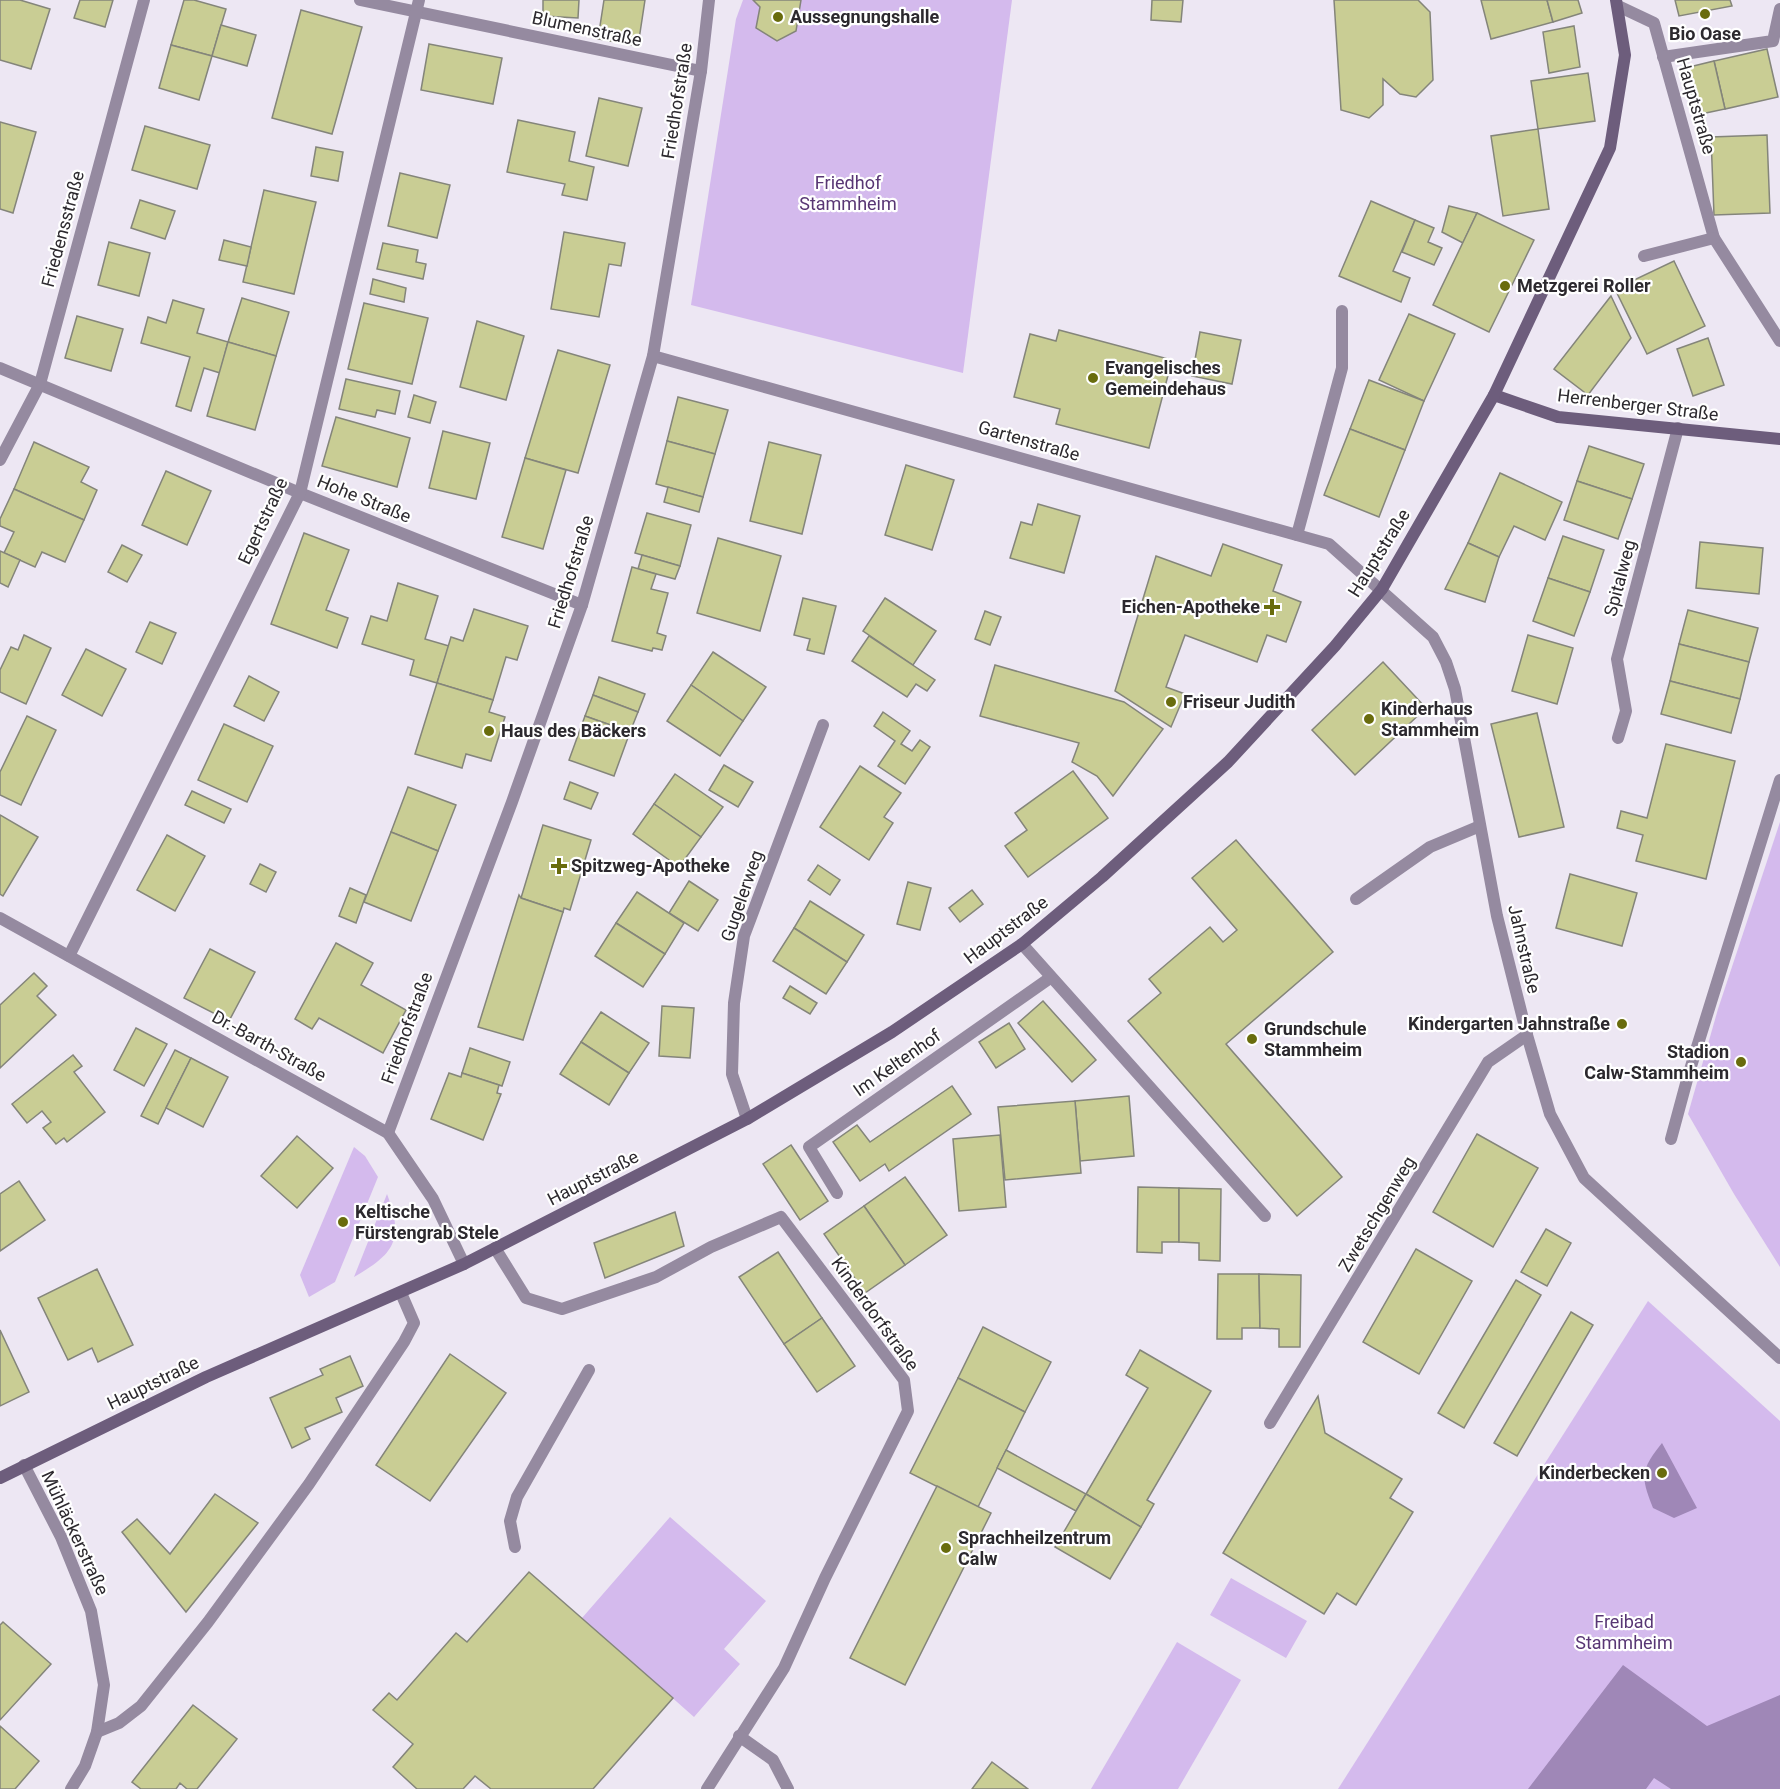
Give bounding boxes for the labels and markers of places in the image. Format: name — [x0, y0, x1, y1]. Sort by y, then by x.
place label: Aussegnungshalle — [790, 6, 940, 27]
marker: Bio Oase — [1698, 7, 1712, 21]
marker: Aussegnungshalle — [771, 10, 785, 24]
place label: Bio Oase — [1669, 23, 1741, 44]
place label: Metzgerei Roller — [1517, 275, 1651, 296]
marker: Metzgerei Roller — [1498, 279, 1512, 293]
place label: Evangelisches Gemeindehaus — [1105, 357, 1226, 399]
marker: Evangelisches Gemeindehaus — [1086, 371, 1100, 385]
place label: Eichen-Apotheke — [1122, 596, 1260, 617]
marker: Eichen-Apotheke — [1265, 600, 1279, 614]
place label: Friseur Judith — [1183, 691, 1295, 712]
marker: Friseur Judith — [1164, 695, 1178, 709]
place label: Kinderhaus Stammheim — [1381, 698, 1479, 740]
marker: Kinderhaus Stammheim — [1362, 712, 1376, 726]
place label: Haus des Bäckers — [501, 720, 646, 741]
marker: Haus des Bäckers — [482, 724, 496, 738]
place label: Spitzweg-Apotheke — [571, 855, 730, 876]
marker: Spitzweg-Apotheke — [552, 859, 566, 873]
place label: Kindergarten Jahnstraße — [1408, 1013, 1610, 1034]
marker: Kindergarten Jahnstraße — [1615, 1017, 1629, 1031]
place label: Grundschule Stammheim — [1264, 1018, 1367, 1060]
marker: Grundschule Stammheim — [1245, 1032, 1259, 1046]
place label: Stadion Calw-Stammheim — [1584, 1041, 1729, 1083]
marker: Stadion Calw-Stammheim — [1734, 1055, 1748, 1069]
place label: Keltische Fürstengrab Stele — [355, 1201, 499, 1243]
marker: Keltische Fürstengrab Stele — [336, 1215, 350, 1229]
place label: Kinderbecken — [1539, 1462, 1650, 1483]
marker: Kinderbecken — [1655, 1466, 1669, 1480]
place label: Sprachheilzentrum Calw — [958, 1527, 1111, 1569]
marker: Sprachheilzentrum Calw — [939, 1541, 953, 1555]

